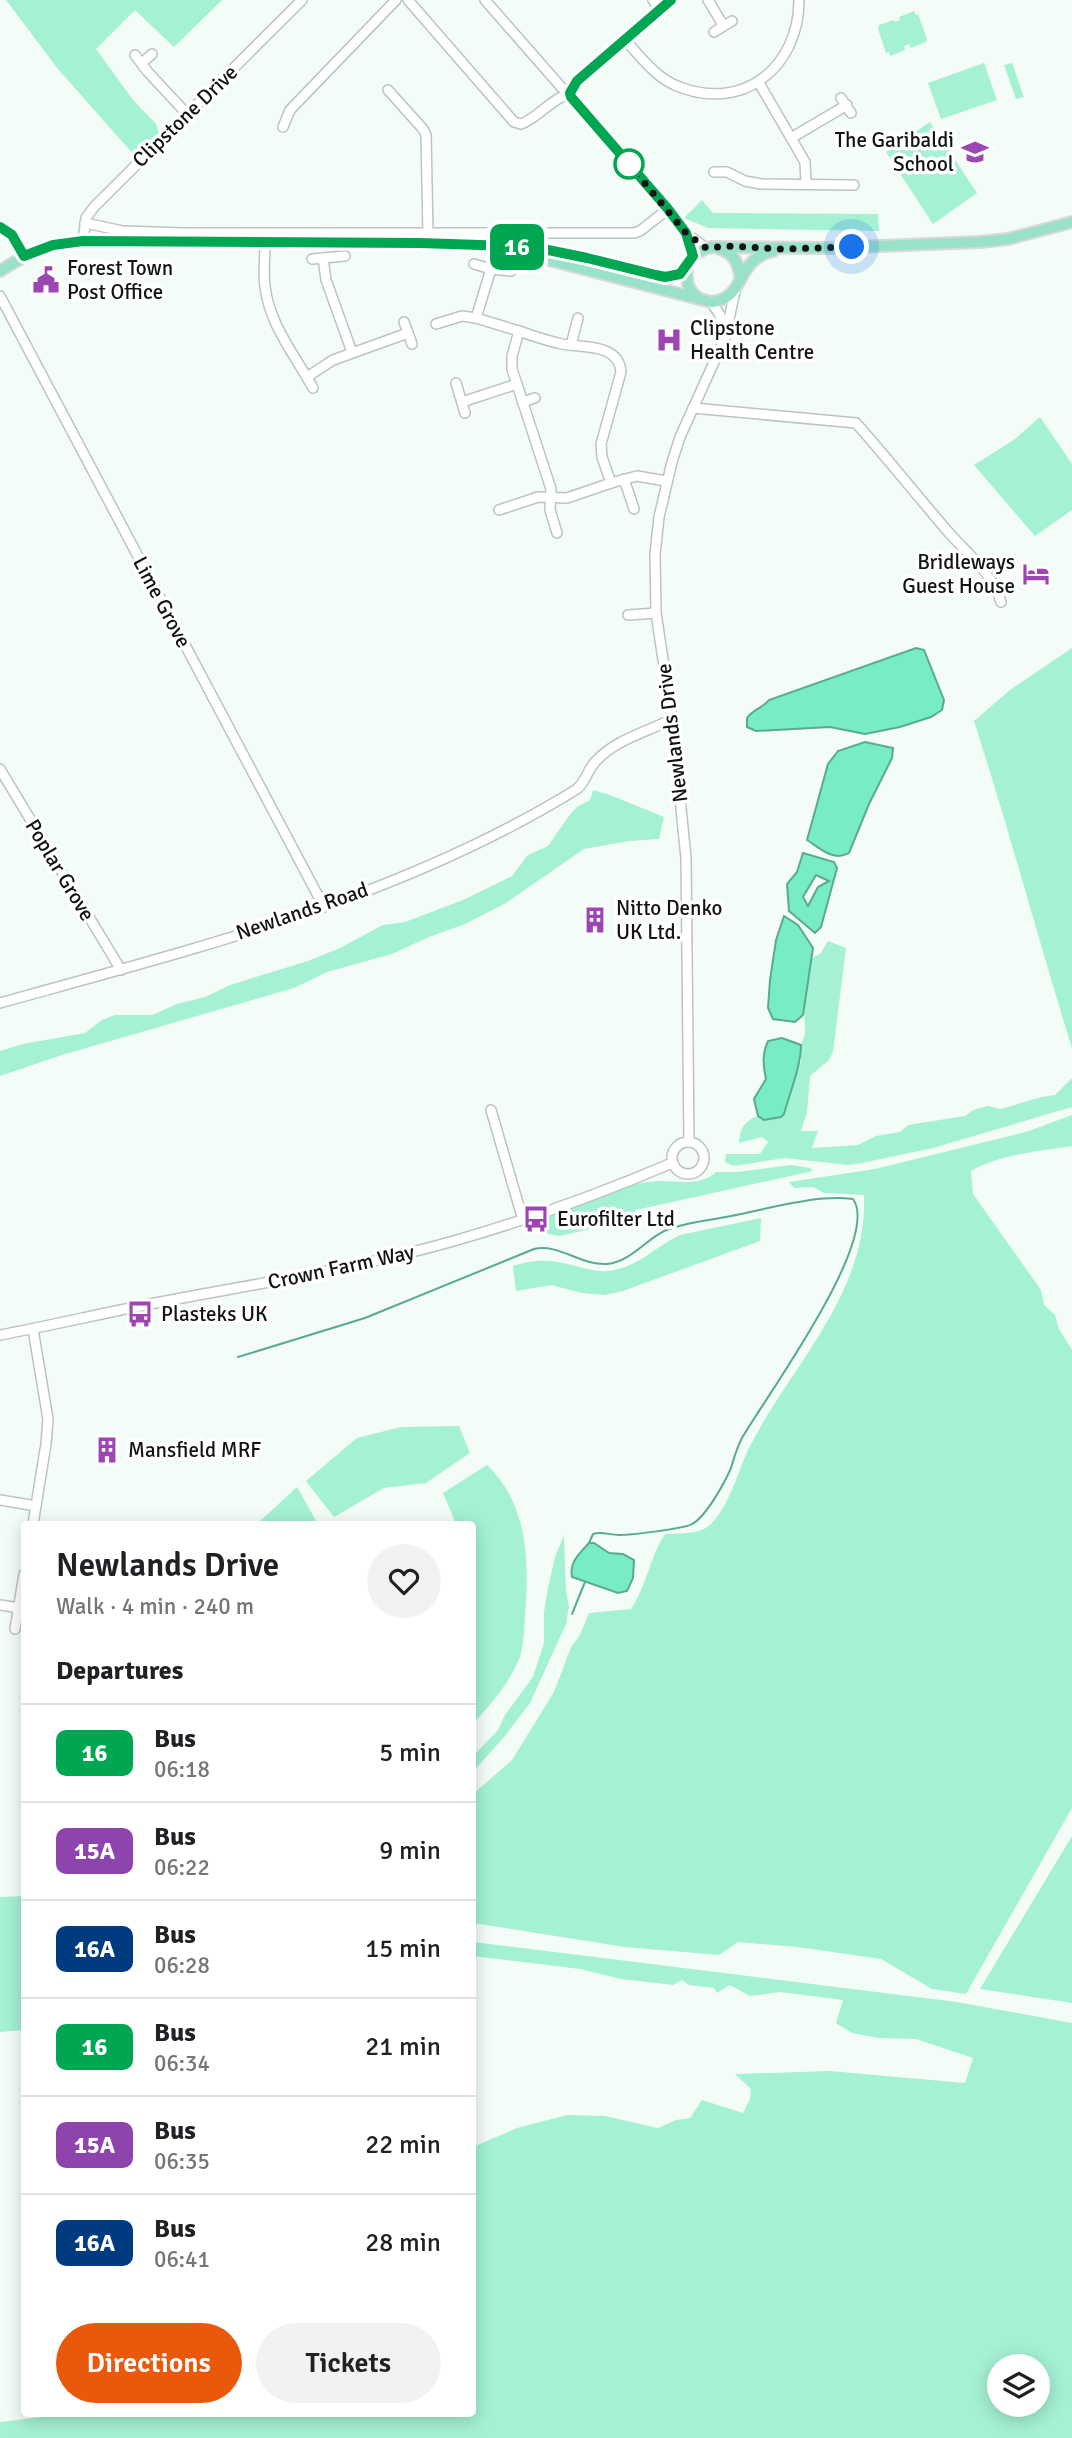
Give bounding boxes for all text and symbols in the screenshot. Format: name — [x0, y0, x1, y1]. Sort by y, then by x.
street label: Clipstone Drive — [127, 59, 243, 173]
place label: The Garibaldi School — [835, 127, 954, 177]
school or university icon: The Garibaldi School — [960, 137, 990, 167]
unlabelled marker — [614, 149, 644, 179]
line badge: 16 — [486, 224, 548, 270]
your location — [834, 229, 869, 264]
text: 16 — [504, 232, 530, 262]
place label: Forest Town Post Office — [67, 255, 173, 305]
public building icon: Forest Town Post Office — [31, 265, 61, 295]
place label: Clipstone Health Centre — [690, 315, 814, 365]
hospital icon: Clipstone Health Centre — [654, 325, 684, 355]
place label: Bridleways Guest House — [902, 549, 1015, 599]
street label: Lime Grove — [127, 552, 197, 652]
hotel icon: Bridleways Guest House — [1021, 559, 1051, 589]
street label: Newlands Drive — [651, 662, 693, 804]
street label: Poplar Grove — [20, 814, 100, 926]
street label: Newlands Road — [233, 876, 371, 946]
place label: Nitto Denko UK Ltd. — [616, 895, 723, 945]
building icon: Nitto Denko UK Ltd. — [580, 905, 610, 935]
bus stop icon: Eurofilter Ltd — [521, 1204, 551, 1234]
place label: Eurofilter Ltd — [557, 1206, 675, 1232]
street label: Crown Farm Way — [265, 1239, 417, 1295]
bus stop icon: Plasteks UK — [125, 1299, 155, 1329]
place label: Plasteks UK — [161, 1301, 268, 1327]
building icon: Mansfield MRF — [92, 1435, 122, 1465]
place label: Mansfield MRF — [128, 1437, 261, 1463]
button: heart — [367, 1544, 441, 1618]
text: Newlands Drive — [56, 1545, 279, 1586]
text: Walk · 4 min · 240 m — [56, 1592, 254, 1621]
text: Departures — [56, 1655, 183, 1687]
text: Bus — [154, 1723, 196, 1755]
text: 5 min — [379, 1737, 441, 1769]
text: 16 — [82, 1738, 107, 1768]
text: 06:18 — [154, 1755, 210, 1784]
text: Bus — [154, 1821, 196, 1853]
text: 9 min — [379, 1835, 441, 1867]
text: 15A — [74, 1836, 115, 1866]
text: 06:22 — [154, 1853, 210, 1882]
text: Bus — [154, 1919, 196, 1951]
text: 15 min — [365, 1933, 441, 1965]
text: 16A — [74, 1934, 115, 1964]
text: 06:28 — [154, 1951, 210, 1980]
text: Bus — [154, 2017, 196, 2049]
text: 21 min — [365, 2031, 441, 2063]
text: 16 — [82, 2032, 107, 2062]
text: 06:34 — [154, 2049, 210, 2078]
text: Bus — [154, 2115, 196, 2147]
text: 22 min — [365, 2129, 441, 2161]
text: 15A — [74, 2130, 115, 2160]
text: 06:35 — [154, 2147, 210, 2176]
text: Bus — [154, 2213, 196, 2245]
text: 28 min — [365, 2227, 441, 2259]
text: 16A — [74, 2228, 115, 2258]
text: 06:41 — [154, 2245, 210, 2274]
button: Directions — [56, 2323, 242, 2403]
button: Tickets — [256, 2323, 441, 2403]
map controls — [987, 2354, 1050, 2417]
button: layers — [987, 2354, 1050, 2417]

